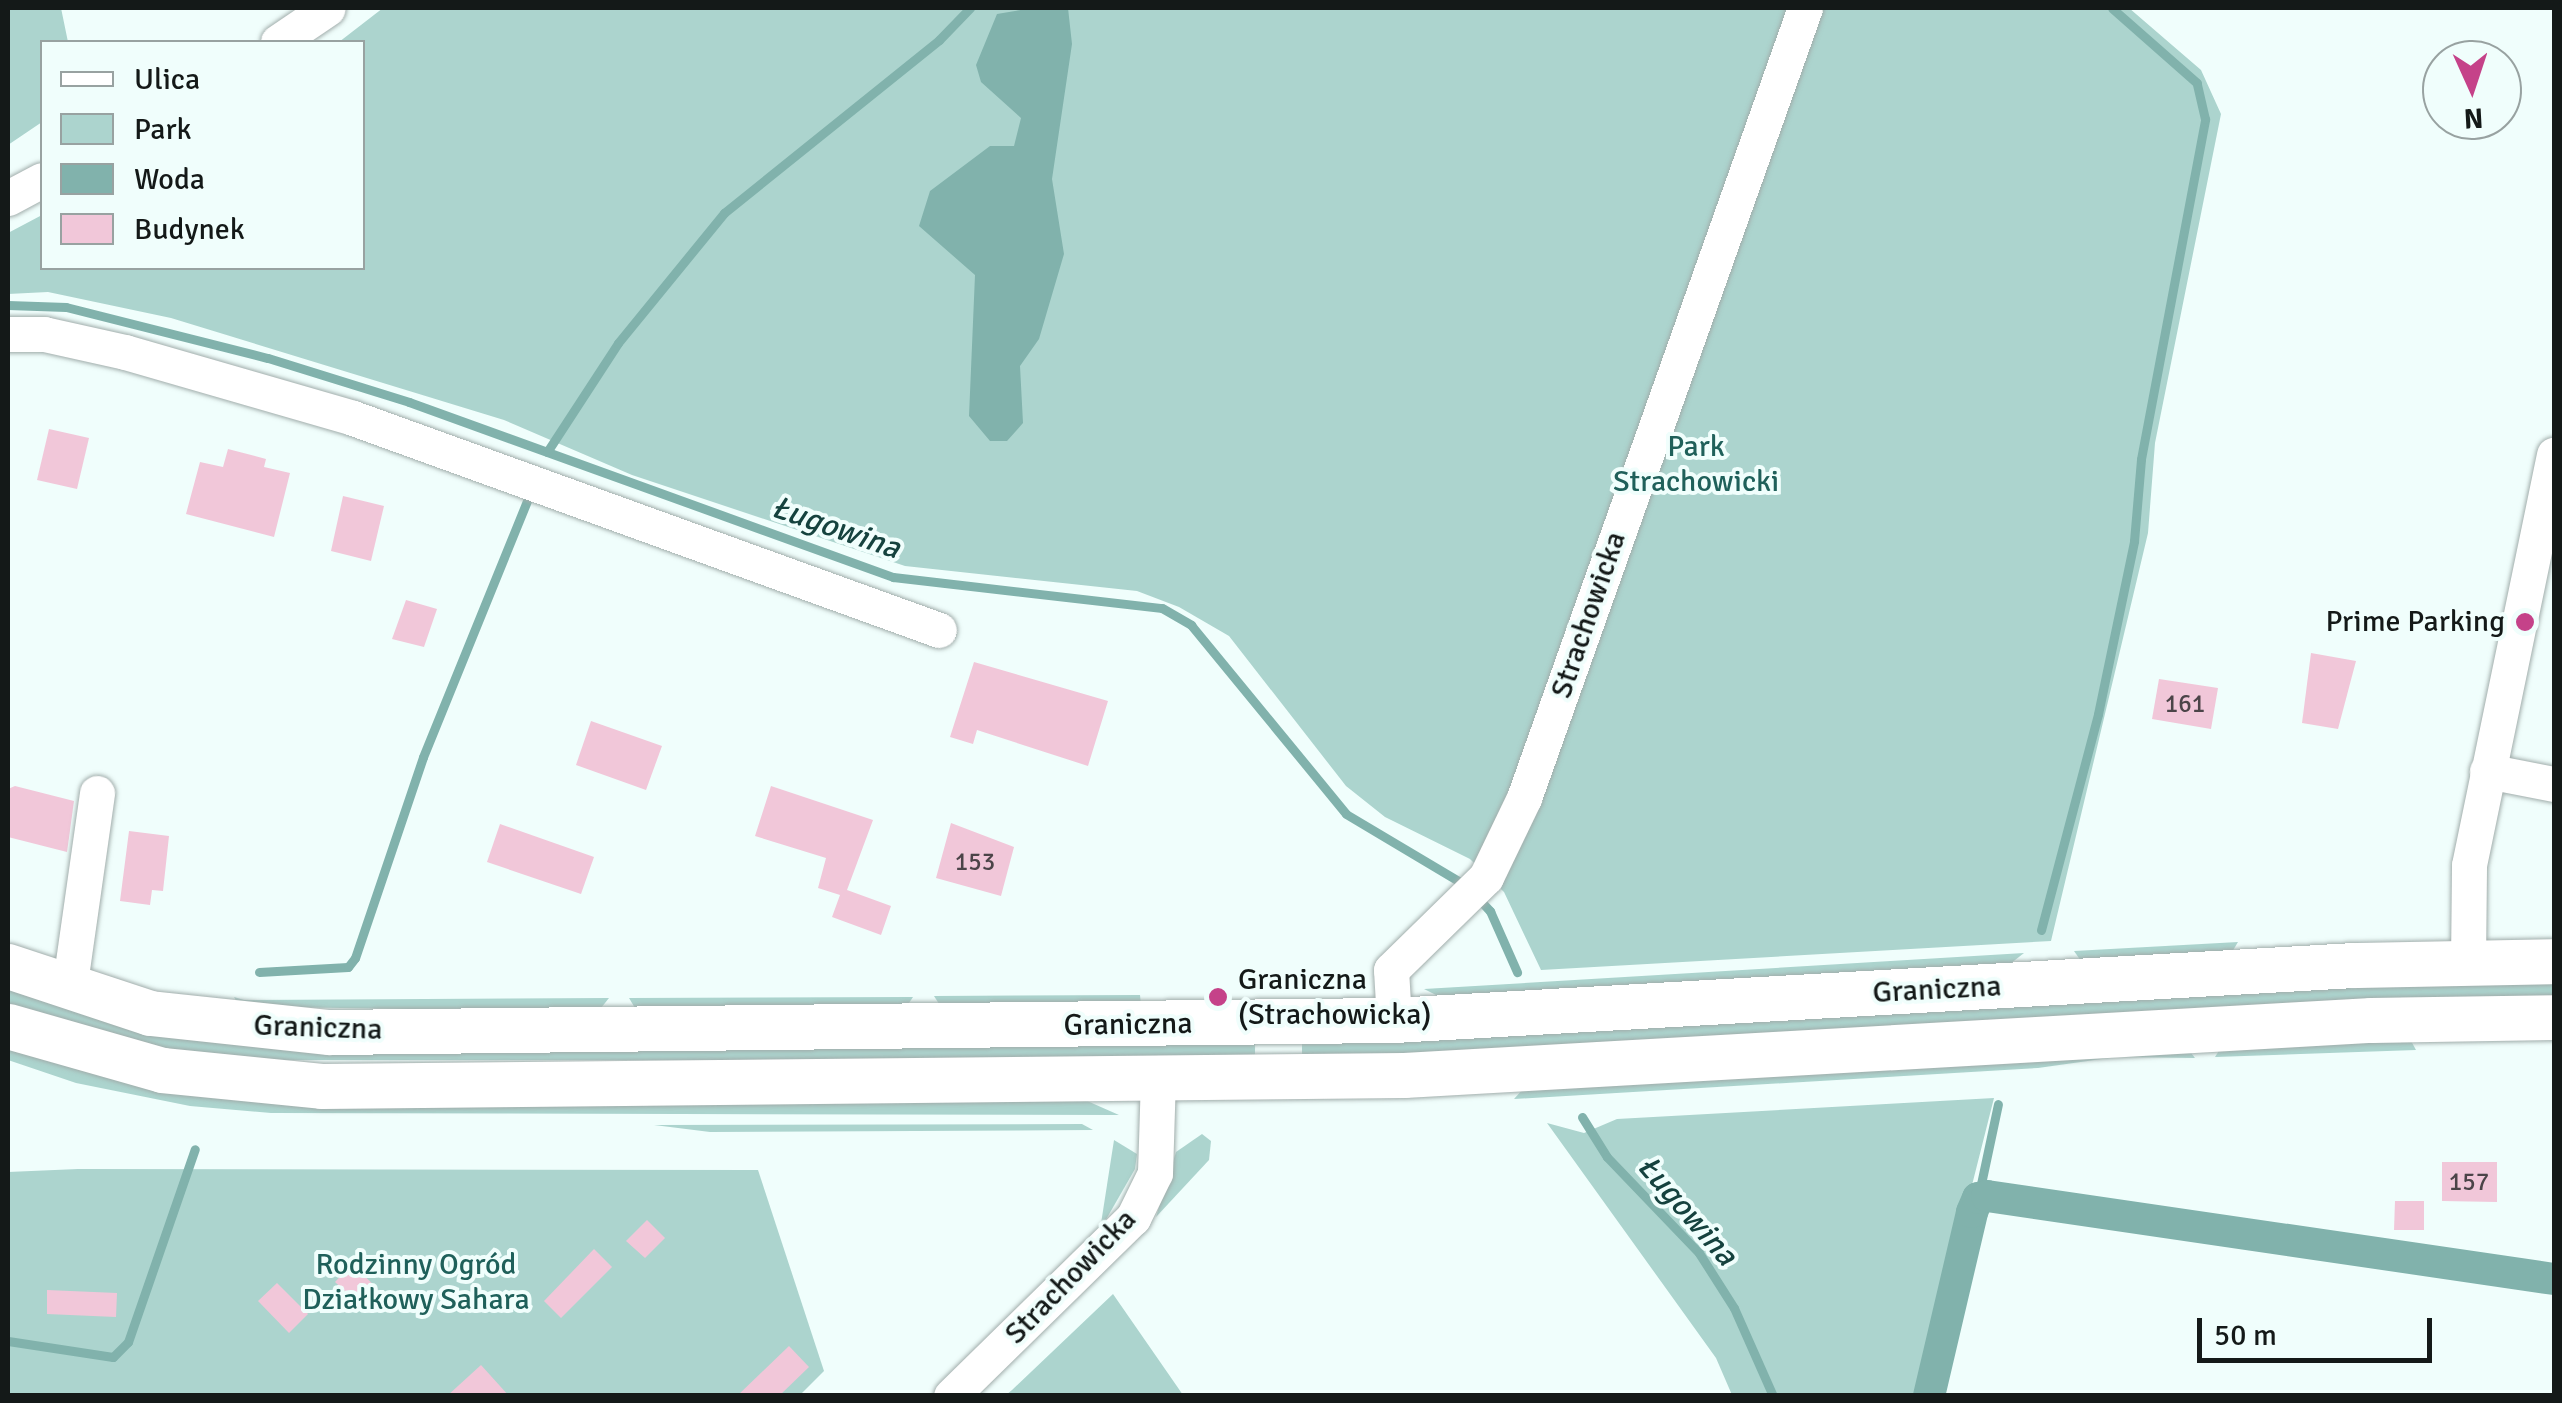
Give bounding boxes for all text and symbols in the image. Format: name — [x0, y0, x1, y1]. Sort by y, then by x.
legend — [40, 40, 365, 270]
north arrow — [2422, 40, 2522, 140]
text: Ulica — [134, 61, 200, 98]
text: N — [2463, 100, 2484, 135]
text: Park — [134, 111, 192, 148]
text: Woda — [134, 161, 205, 198]
text: Budynek — [134, 211, 245, 248]
park label: Park Strachowicki — [1613, 429, 1779, 500]
water label: Ługowina — [767, 488, 905, 568]
street label: Strachowicka — [1544, 527, 1634, 703]
place label: Prime Parking — [2325, 604, 2505, 640]
marker: Prime Parking — [2514, 611, 2536, 633]
house number: 161 — [2165, 689, 2205, 719]
house number: 153 — [955, 847, 995, 877]
place label: Graniczna (Strachowicka) — [1238, 962, 1431, 1032]
street label: Graniczna — [1872, 969, 2002, 1011]
marker: Graniczna (Strachowicka) — [1207, 986, 1229, 1008]
street label: Graniczna — [1063, 1006, 1193, 1044]
street label: Graniczna — [253, 1008, 383, 1048]
water label: Ługowina — [1629, 1148, 1745, 1274]
house number: 157 — [2449, 1167, 2489, 1197]
street label: Strachowicka — [998, 1202, 1144, 1352]
park label: Rodzinny Ogród Działkowy Sahara — [302, 1247, 530, 1318]
scale bar — [2202, 1298, 2437, 1360]
text: 50 m — [2214, 1317, 2277, 1354]

